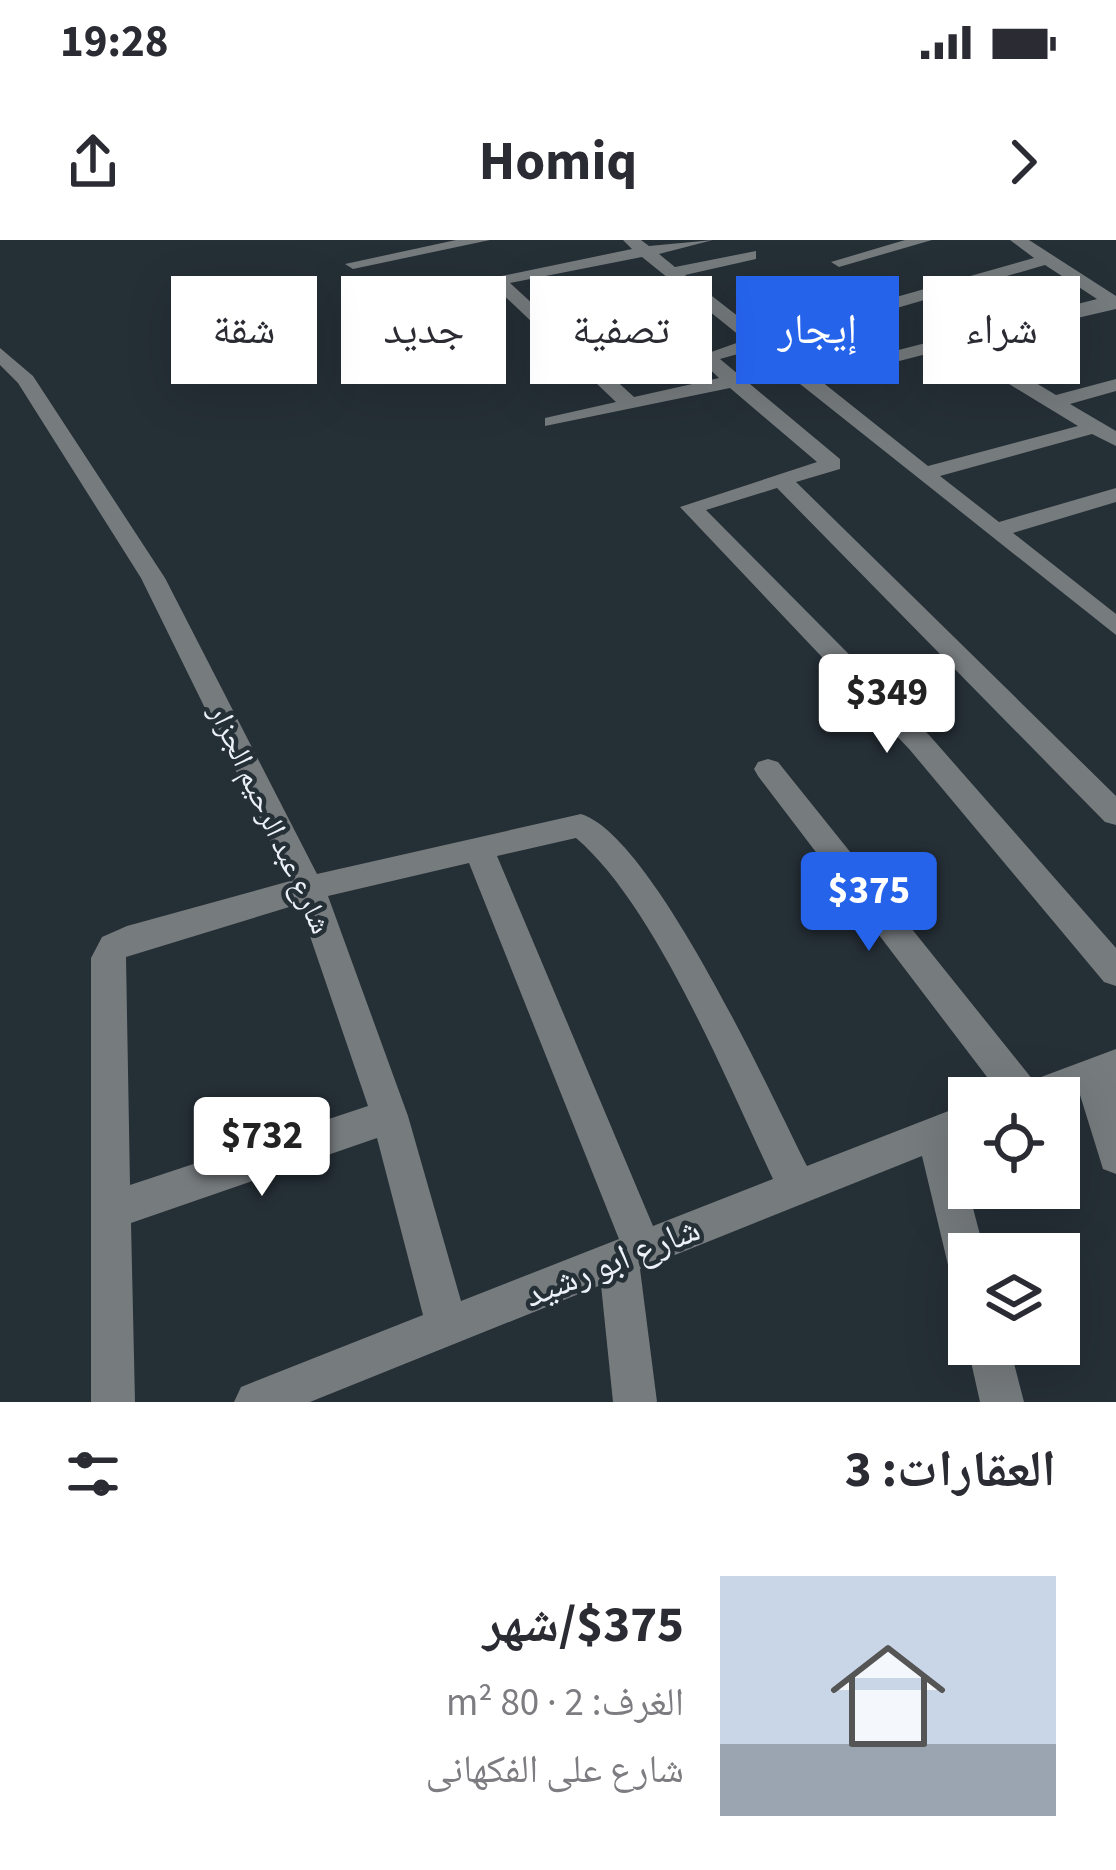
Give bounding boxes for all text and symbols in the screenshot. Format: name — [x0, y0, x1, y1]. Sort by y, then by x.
text: 19:28 — [60, 10, 169, 74]
text: Homiq — [479, 124, 637, 201]
icon: share — [60, 129, 126, 195]
icon: forward — [990, 129, 1056, 195]
chip: شقة — [171, 276, 317, 384]
chip: جديد — [341, 276, 506, 384]
chip: تصفية — [530, 276, 712, 384]
chip: إيجار — [736, 276, 899, 384]
chip: شراء — [923, 276, 1080, 384]
pin: $349 — [816, 654, 958, 756]
text: $349 — [846, 665, 928, 721]
street label: شارع عبد الرحيم الجزار — [198, 696, 342, 941]
pin: $375 — [798, 852, 940, 954]
text: $375 — [828, 863, 910, 919]
map controls — [948, 1077, 1080, 1365]
button: locate — [948, 1077, 1080, 1209]
pin: $732 — [191, 1097, 333, 1199]
text: $732 — [221, 1108, 303, 1164]
street label: شارع ابو رشيد — [516, 1204, 708, 1320]
button: layers — [948, 1233, 1080, 1365]
text: العقارات: 3 — [845, 1434, 1056, 1506]
icon: filters — [60, 1441, 126, 1507]
text: $375/شهر — [483, 1589, 684, 1661]
icon: home — [816, 1624, 960, 1768]
text: الغرف: 2 · 80 m² — [446, 1675, 684, 1731]
text: شارع على الفكهانى — [425, 1742, 684, 1798]

